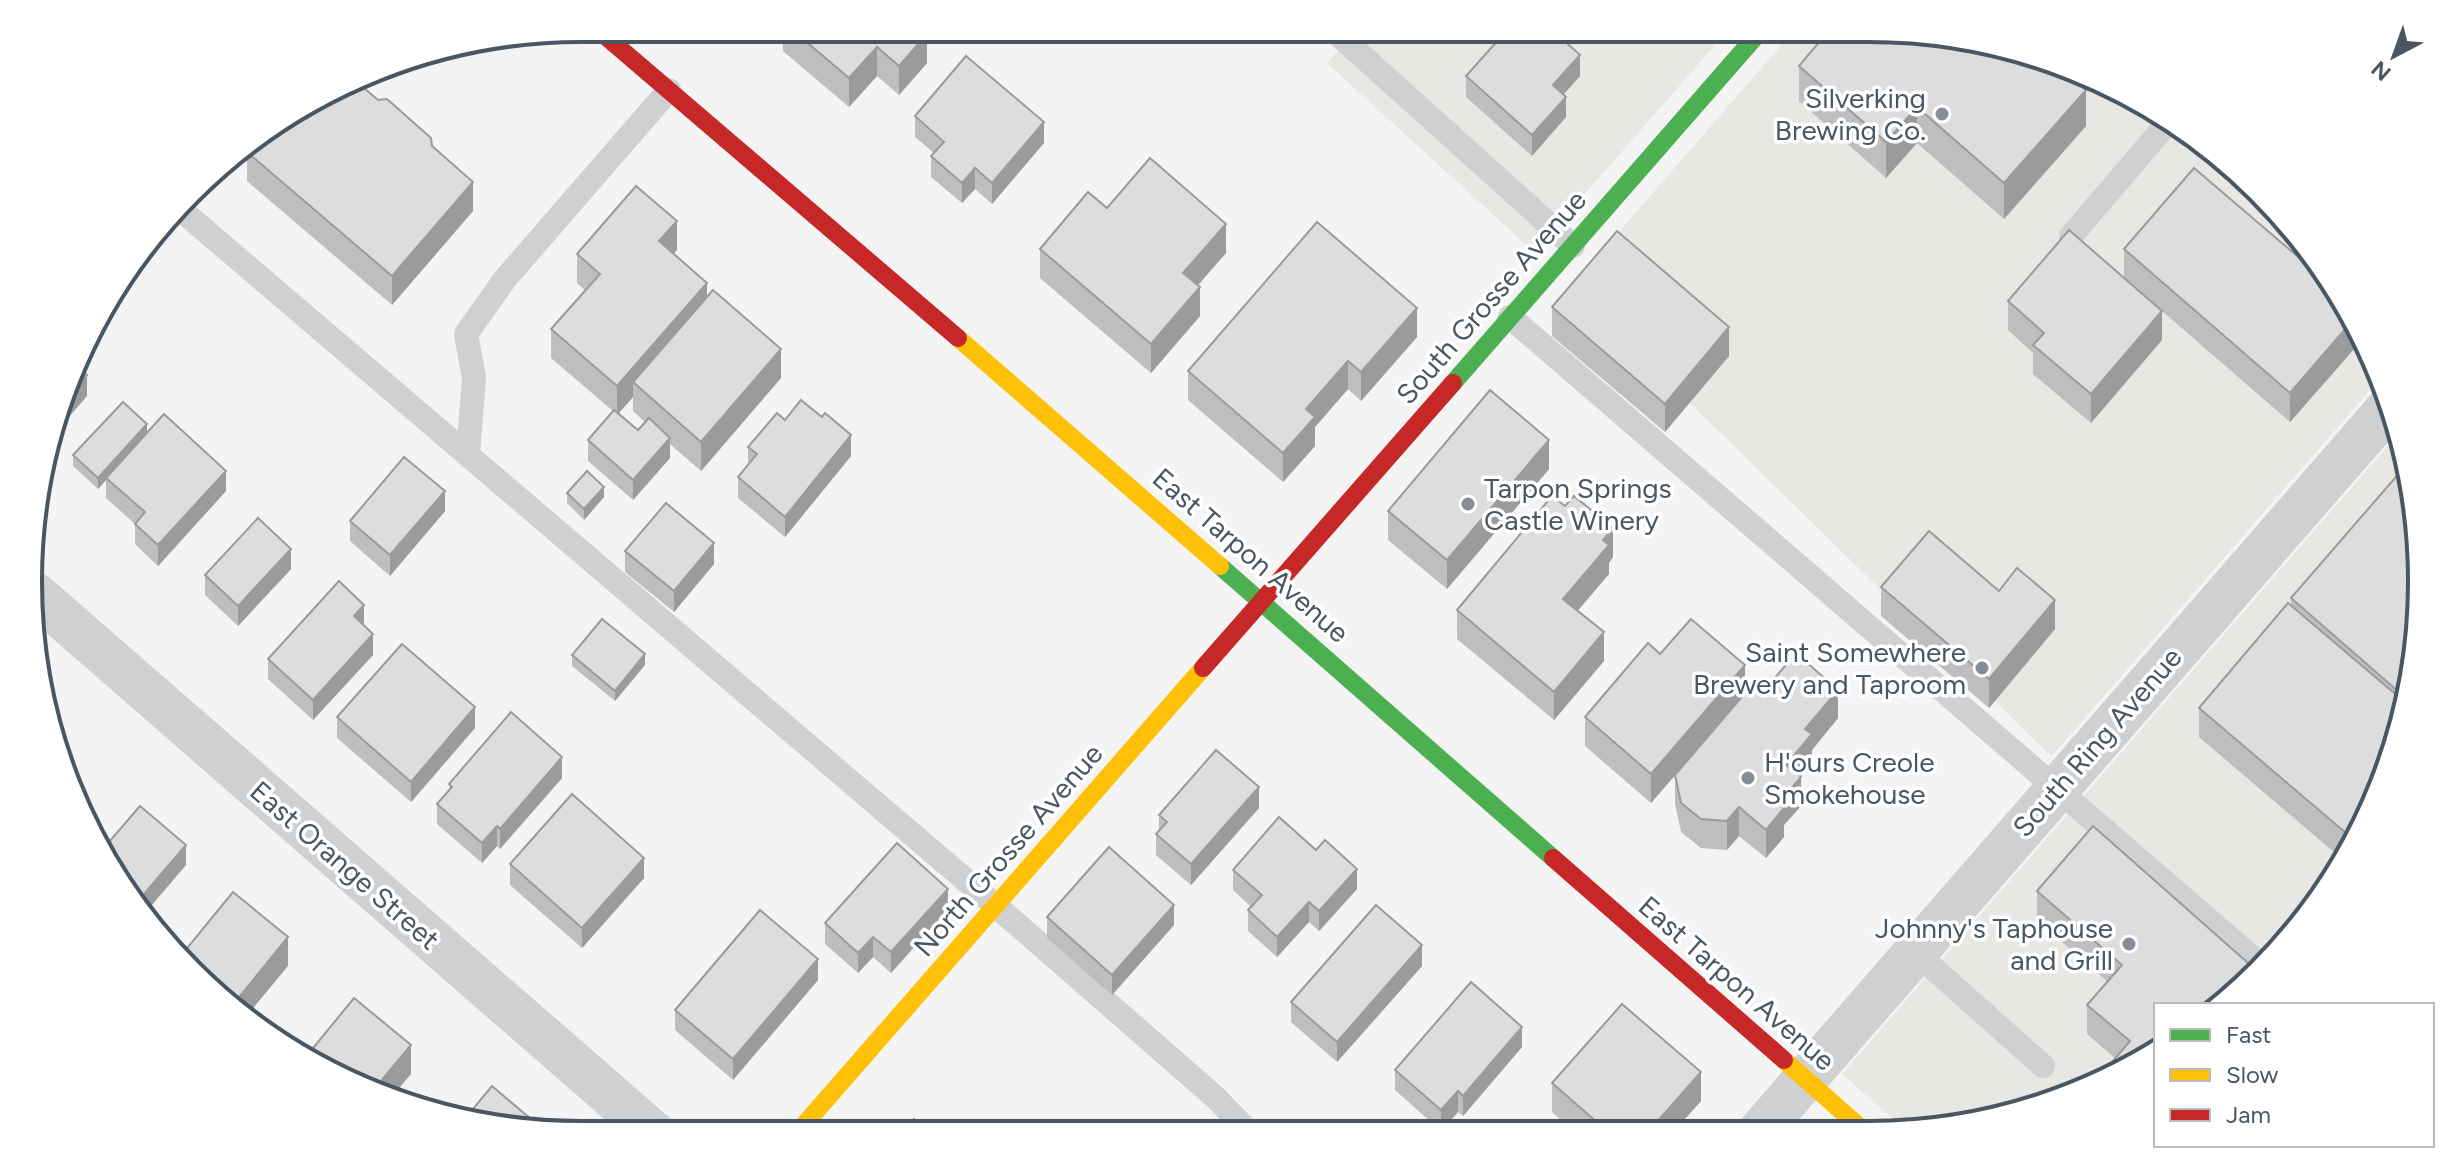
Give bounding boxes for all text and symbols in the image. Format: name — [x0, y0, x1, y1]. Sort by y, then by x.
north arrow — [2354, 16, 2434, 96]
text: N — [2366, 55, 2396, 86]
place label: Silverking Brewing Co. — [1775, 81, 1926, 147]
marker: Silverking Brewing Co. — [1933, 105, 1951, 123]
street label: South Grosse Avenue — [1389, 183, 1593, 411]
street label: East Tarpon Avenue — [1146, 461, 1356, 649]
place label: Tarpon Springs Castle Winery — [1484, 471, 1672, 537]
marker: Tarpon Springs Castle Winery — [1459, 495, 1477, 513]
place label: Saint Somewhere Brewery and Taproom — [1693, 635, 1966, 701]
street label: South Ring Avenue — [2005, 640, 2189, 844]
marker: Saint Somewhere Brewery and Taproom — [1973, 659, 1991, 677]
street label: North Grosse Avenue — [906, 737, 1110, 963]
place label: H'ours Creole Smokehouse — [1764, 745, 1935, 811]
marker: H'ours Creole Smokehouse — [1739, 769, 1757, 787]
street label: East Orange Street — [243, 774, 447, 956]
street label: East Tarpon Avenue — [1632, 889, 1842, 1077]
place label: Johnny's Taphouse and Grill — [1875, 911, 2113, 977]
marker: Johnny's Taphouse and Grill — [2120, 935, 2138, 953]
legend — [2154, 1003, 2434, 1147]
text: Fast — [2226, 1020, 2271, 1049]
text: Slow — [2226, 1060, 2279, 1089]
text: Jam — [2226, 1100, 2271, 1129]

